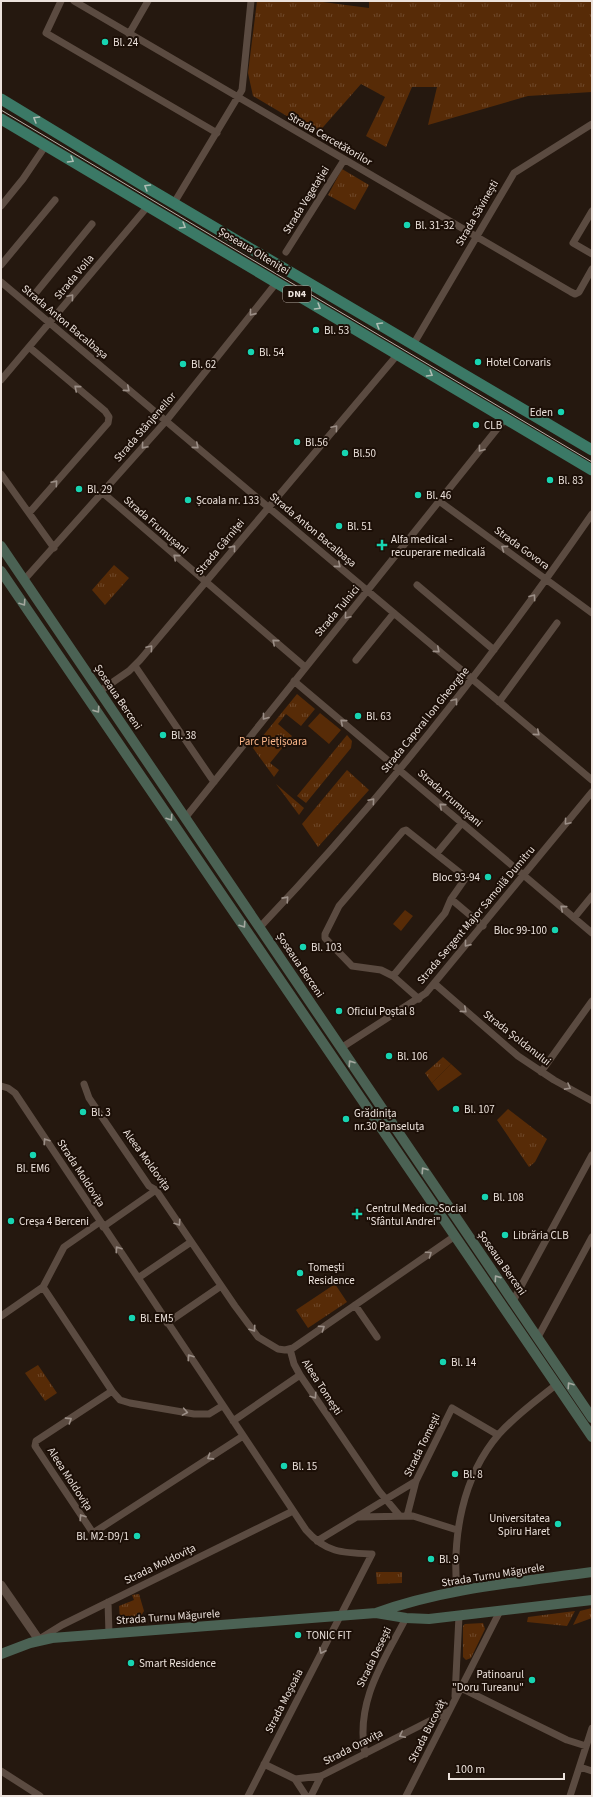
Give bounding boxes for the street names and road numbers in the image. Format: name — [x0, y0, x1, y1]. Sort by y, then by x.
street label: Strada Cercetătorilor — [285, 109, 375, 169]
street label: Strada Vegetației — [279, 163, 333, 237]
street label: Strada Săvinești — [452, 177, 502, 249]
street label: Șoseaua Olteniței — [216, 224, 292, 278]
street label: Strada Voila — [51, 251, 97, 303]
street label: Strada Anton Bacalbașa — [18, 281, 112, 363]
road number: DN4 — [283, 286, 311, 302]
street label: Strada Stânjeneilor — [111, 389, 180, 465]
street label: Strada Anton Bacalbașa — [266, 489, 360, 571]
street label: Strada Frumușani — [120, 493, 192, 557]
street label: Strada Gârniței — [192, 516, 248, 578]
street label: Strada Govora — [491, 523, 553, 573]
street label: Strada Tulnici — [311, 582, 363, 640]
street label: Șoseaua Berceni — [91, 661, 145, 733]
street label: Strada Caporal Ion Gheorghe — [378, 663, 473, 776]
street label: Strada Frumușani — [414, 766, 486, 830]
street label: Strada Sergent Major Samoilă Dumitru — [414, 843, 538, 987]
street label: Șoseaua Berceni — [273, 929, 327, 1001]
street label: Strada Șoldanului — [480, 1007, 554, 1069]
street label: Aleea Moldovița — [119, 1126, 175, 1194]
street label: Strada Moldovița — [53, 1136, 109, 1210]
street label: Șoseaua Berceni — [474, 1228, 530, 1298]
street label: Aleea Tomești — [298, 1356, 346, 1418]
street label: Strada Tomești — [400, 1411, 444, 1479]
street label: Aleea Moldovița — [44, 1444, 96, 1514]
street label: Strada Moldovița — [122, 1540, 198, 1588]
street label: Strada Turnu Măgurele — [440, 1559, 546, 1591]
street label: Strada Turnu Măgurele — [116, 1606, 221, 1628]
street label: Strada Desești — [353, 1624, 395, 1690]
street label: Strada Moșoaia — [261, 1666, 307, 1736]
street label: Strada Bucovăț — [405, 1696, 450, 1765]
street label: Strada Oravița — [320, 1725, 386, 1769]

